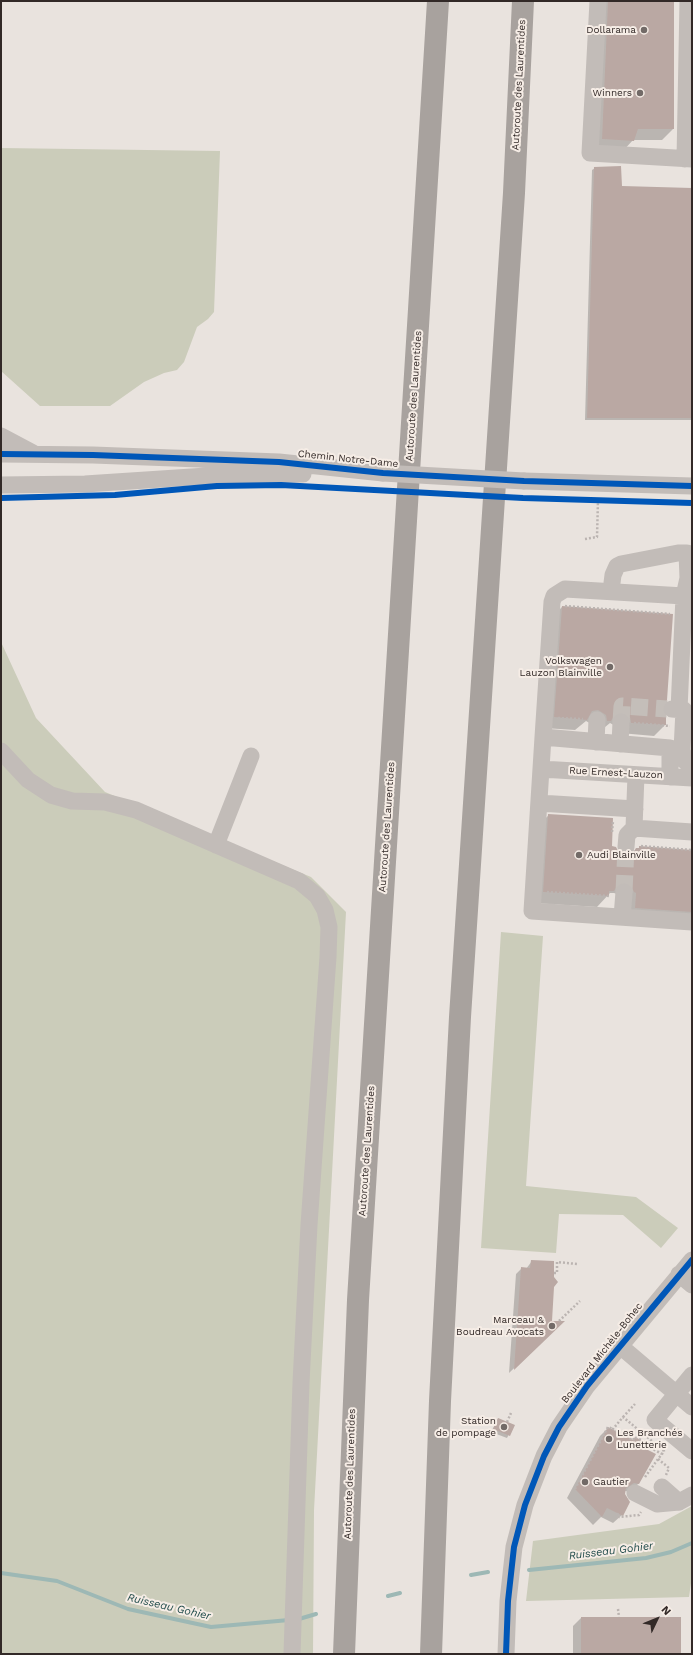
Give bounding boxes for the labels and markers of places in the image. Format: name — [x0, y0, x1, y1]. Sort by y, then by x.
place label: Dollarama — [586, 24, 636, 36]
marker: Dollarama — [639, 25, 649, 35]
place label: Winners — [592, 87, 632, 99]
marker: Winners — [635, 88, 645, 98]
place label: Volkswagen Lauzon Blainville — [520, 655, 602, 678]
marker: Volkswagen Lauzon Blainville — [605, 662, 615, 672]
place label: Audi Blainville — [587, 849, 656, 861]
marker: Audi Blainville — [574, 850, 584, 860]
place label: Marceau & Boudreau Avocats — [456, 1314, 544, 1338]
marker: Marceau & Boudreau Avocats — [547, 1321, 557, 1331]
place label: Station de pompage — [436, 1415, 496, 1438]
marker: Station de pompage — [499, 1422, 509, 1432]
place label: Les Branchés Lunetterie — [617, 1427, 682, 1450]
marker: Les Branchés Lunetterie — [604, 1434, 614, 1444]
place label: Gautier — [593, 1476, 629, 1488]
marker: Gautier — [580, 1477, 590, 1487]

